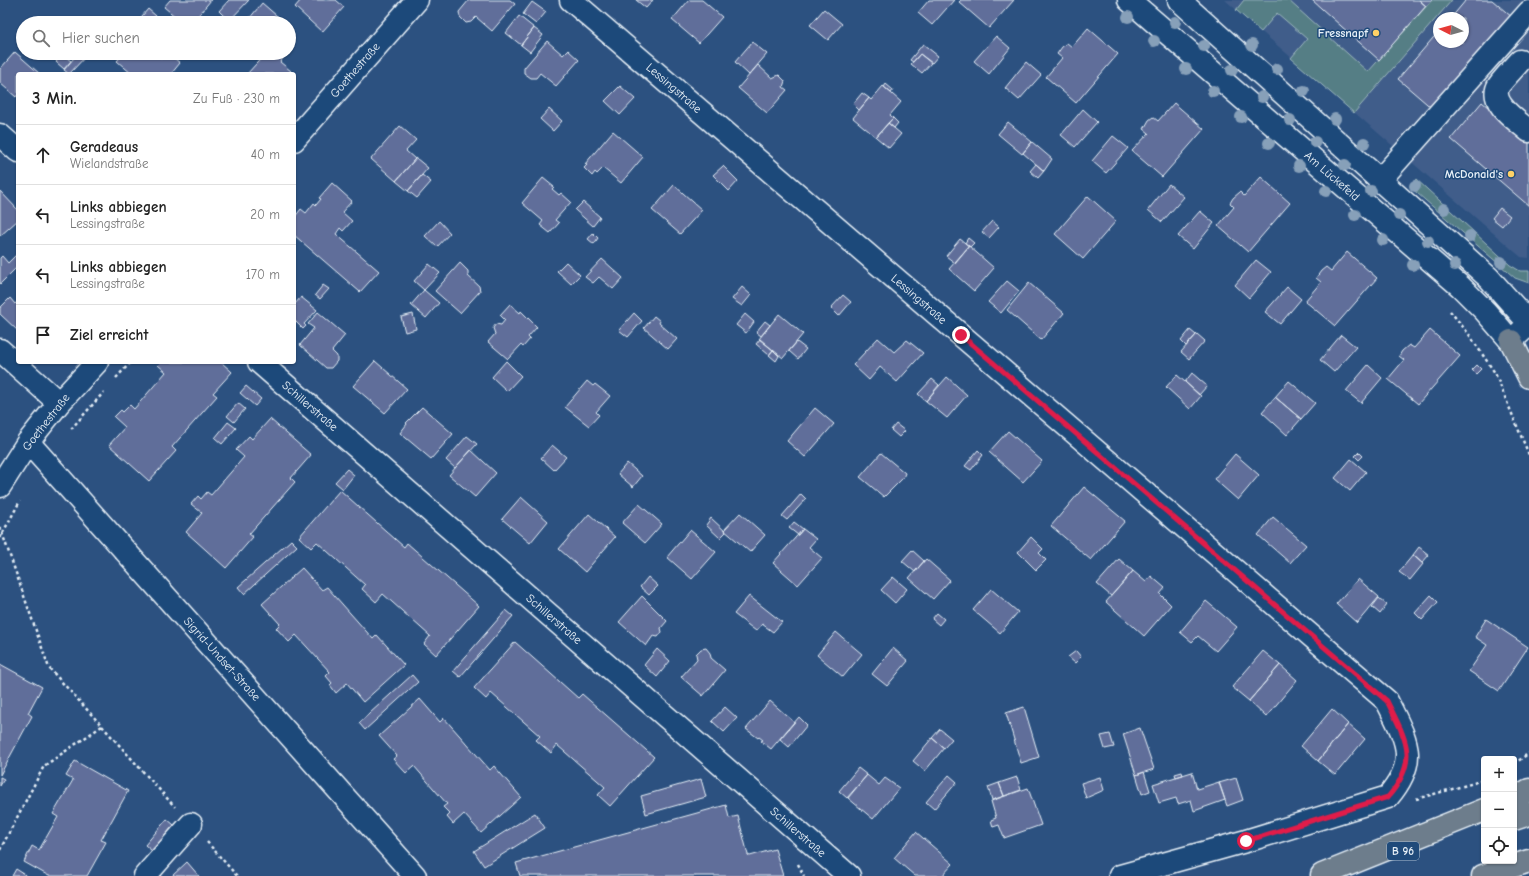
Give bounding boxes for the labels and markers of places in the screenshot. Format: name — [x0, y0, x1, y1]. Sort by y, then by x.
place label: Fressnapf — [1318, 26, 1369, 40]
marker: Fressnapf — [1371, 28, 1381, 38]
place label: McDonald's — [1445, 167, 1503, 181]
marker: McDonald's — [1506, 169, 1516, 179]

